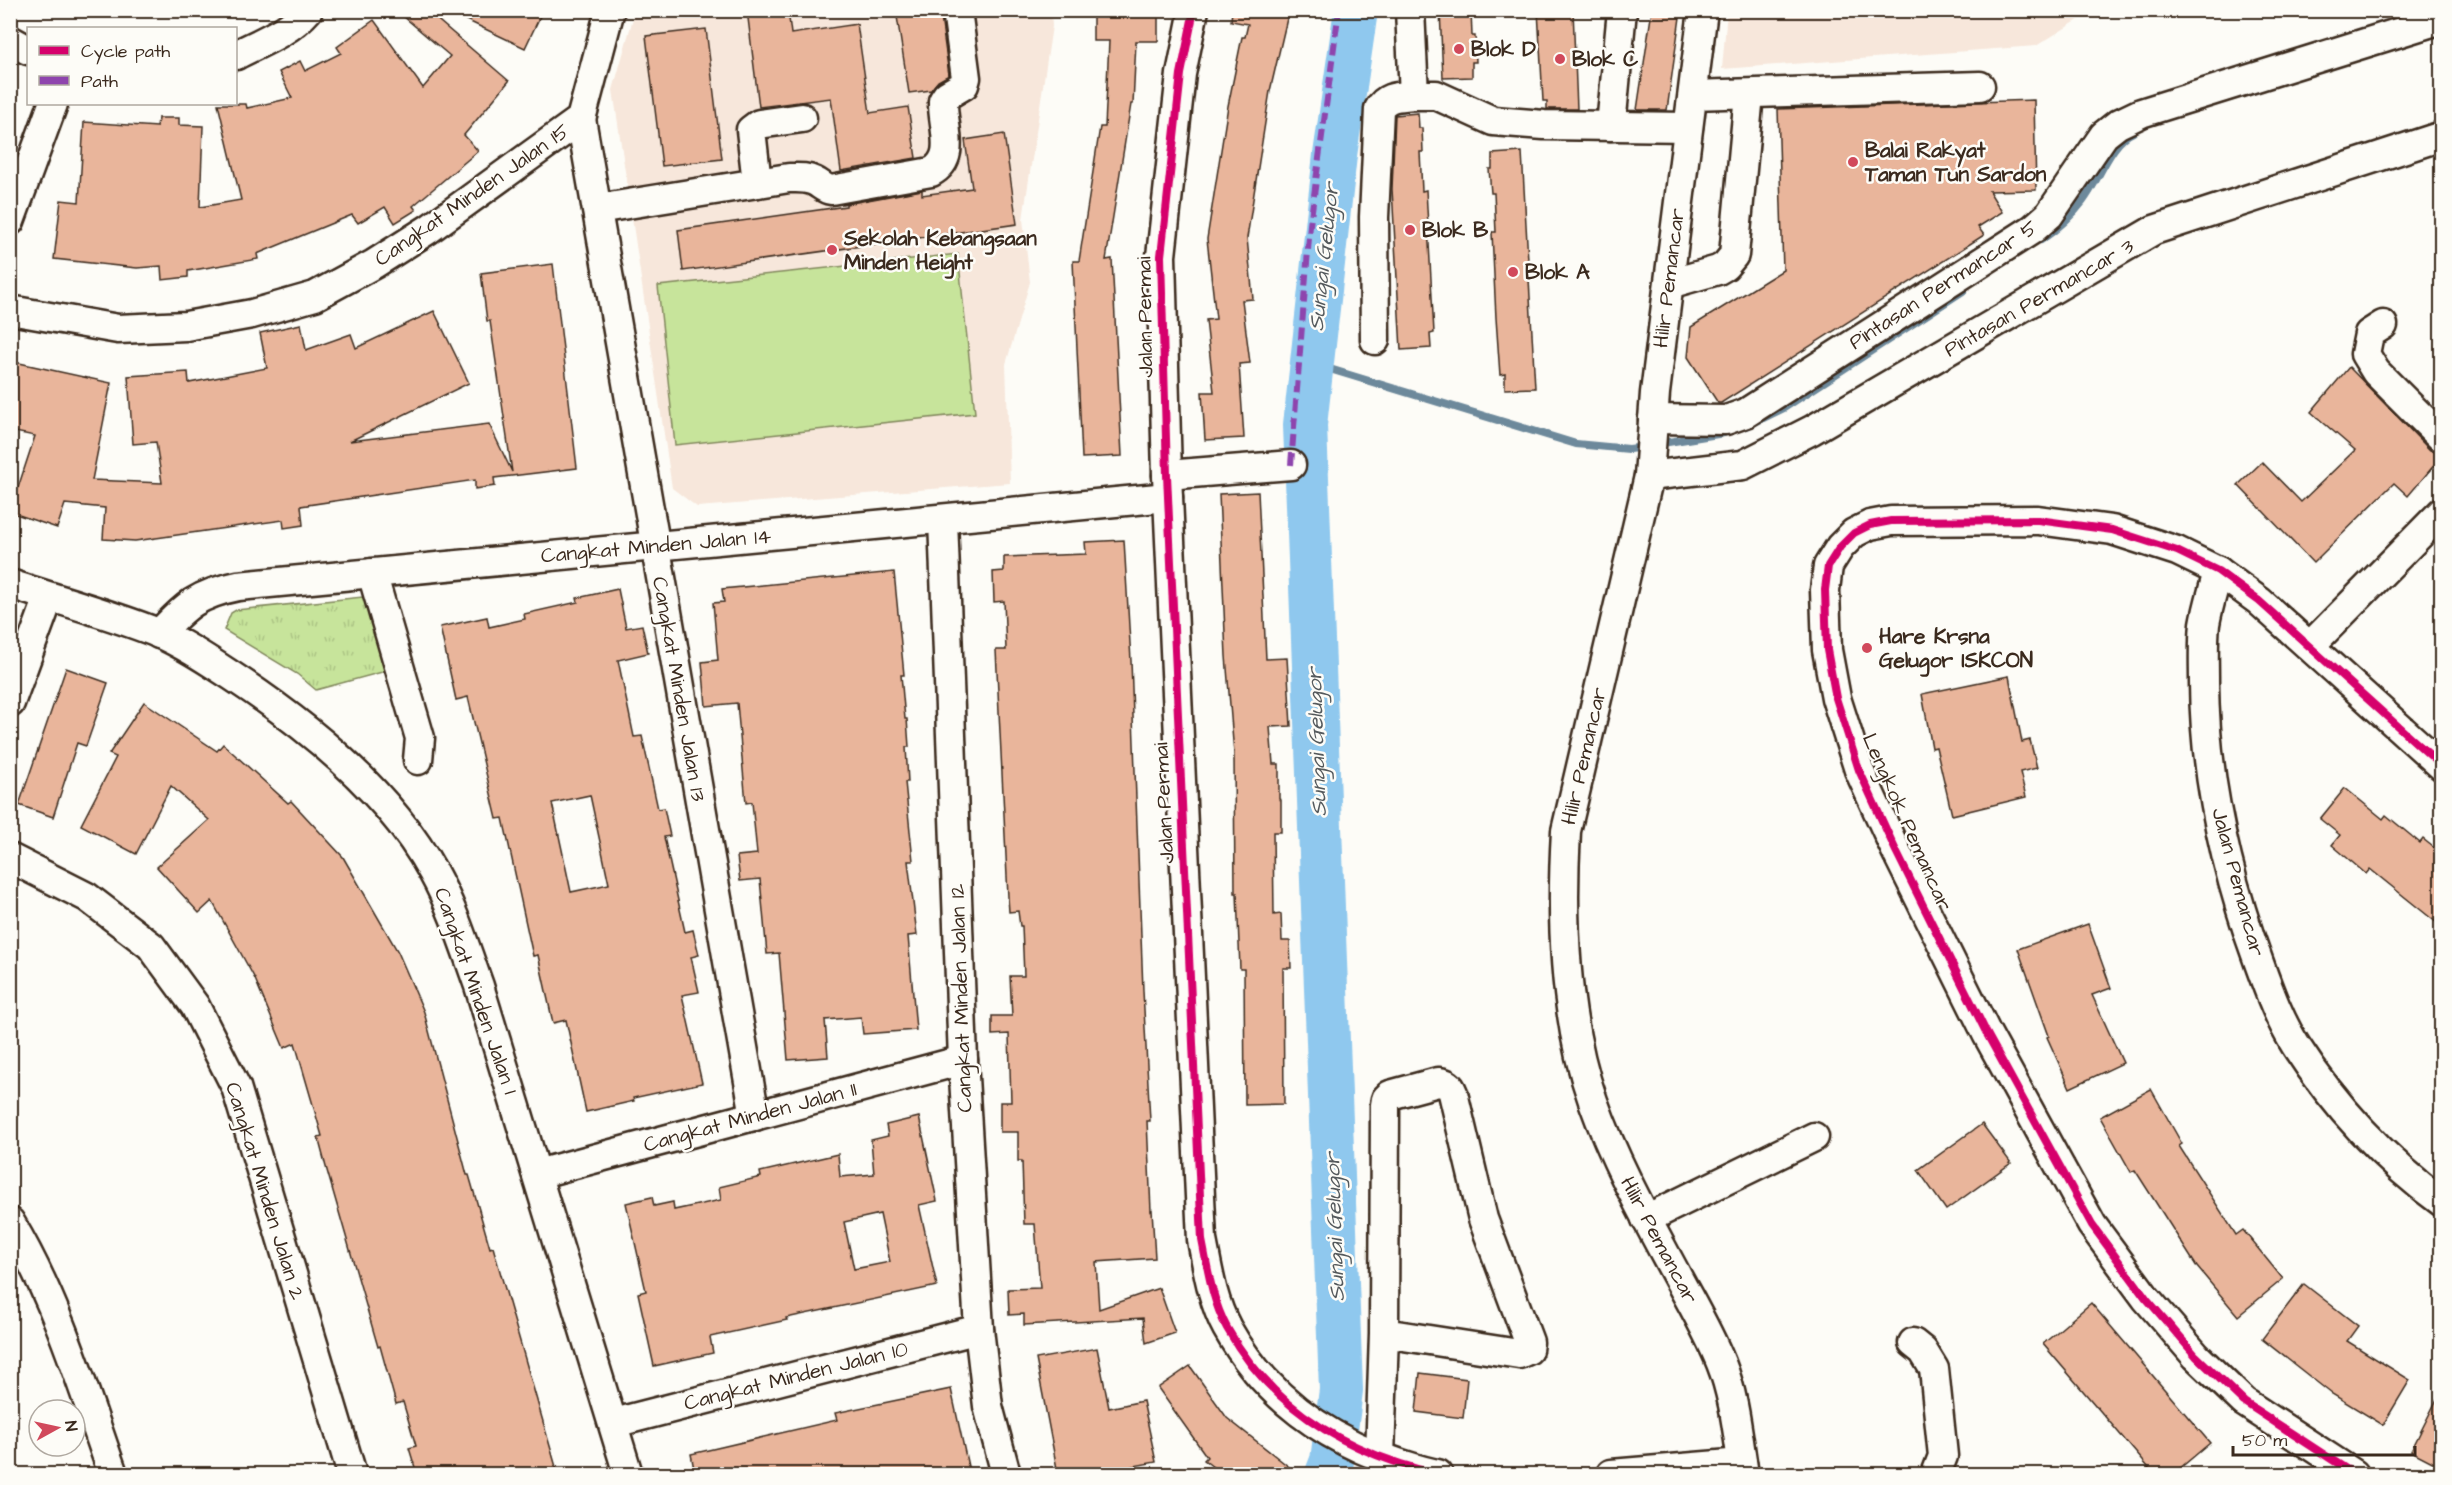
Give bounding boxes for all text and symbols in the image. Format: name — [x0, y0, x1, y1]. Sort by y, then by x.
legend — [27, 27, 237, 105]
place label: Blok D — [1471, 35, 1536, 64]
text: Cycle path — [81, 39, 170, 65]
marker: Blok D — [1452, 42, 1466, 56]
place label: Blok C — [1572, 45, 1638, 74]
marker: Blok C — [1553, 52, 1567, 66]
text: Path — [81, 69, 118, 94]
street label: Cangkat Minden Jalan 15 — [369, 117, 576, 275]
place label: Balai Rakyat Taman Tun Sardon — [1864, 136, 2047, 189]
marker: Balai Rakyat Taman Tun Sardon — [1846, 155, 1860, 169]
water label: Sungai Gelugor — [1301, 179, 1348, 333]
street label: Hilir Pemancar — [1646, 206, 1692, 349]
street label: Pintasan Permancar 5 — [1843, 213, 2043, 357]
place label: Blok B — [1422, 216, 1488, 245]
marker: Blok B — [1403, 223, 1417, 237]
place label: Sekolah Kebangsaan Minden Height — [843, 224, 1037, 279]
street label: Pintasan Permancar 3 — [1939, 232, 2140, 364]
marker: Sekolah Kebangsaan Minden Height — [825, 243, 839, 257]
street label: Jalan Permai — [1129, 256, 1161, 378]
place label: Blok A — [1525, 258, 1590, 287]
marker: Blok A — [1506, 265, 1520, 279]
street label: Cangkat Minden Jalan 14 — [540, 521, 773, 573]
street label: Cangkat Minden Jalan 13 — [643, 574, 713, 804]
place label: Hare Krsna Gelugor ISKCON — [1879, 622, 2033, 677]
marker: Hare Krsna Gelugor ISKCON — [1860, 641, 1874, 655]
water label: Sungai Gelugor — [1299, 664, 1336, 817]
street label: Hilir Pemancar — [1554, 684, 1614, 828]
street label: Lengkok Pemancar — [1853, 729, 1959, 916]
street label: Jalan Permai — [1146, 742, 1182, 864]
street label: Jalan Pemancar — [2204, 805, 2272, 960]
street label: Cangkat Minden Jalan 12 — [943, 883, 981, 1113]
street label: Cangkat Minden Jalan 1 — [425, 884, 525, 1099]
street label: Cangkat Minden Jalan 11 — [640, 1075, 861, 1161]
street label: Cangkat Minden Jalan 2 — [216, 1079, 312, 1304]
water label: Sungai Gelugor — [1317, 1149, 1354, 1302]
street label: Hilir Pemancar — [1613, 1171, 1705, 1309]
street label: Cangkat Minden Jalan 10 — [681, 1334, 912, 1420]
north arrow — [27, 1398, 87, 1458]
scale bar — [2233, 1419, 2414, 1457]
text: N — [59, 1420, 82, 1433]
text: 50 m — [2242, 1428, 2287, 1453]

